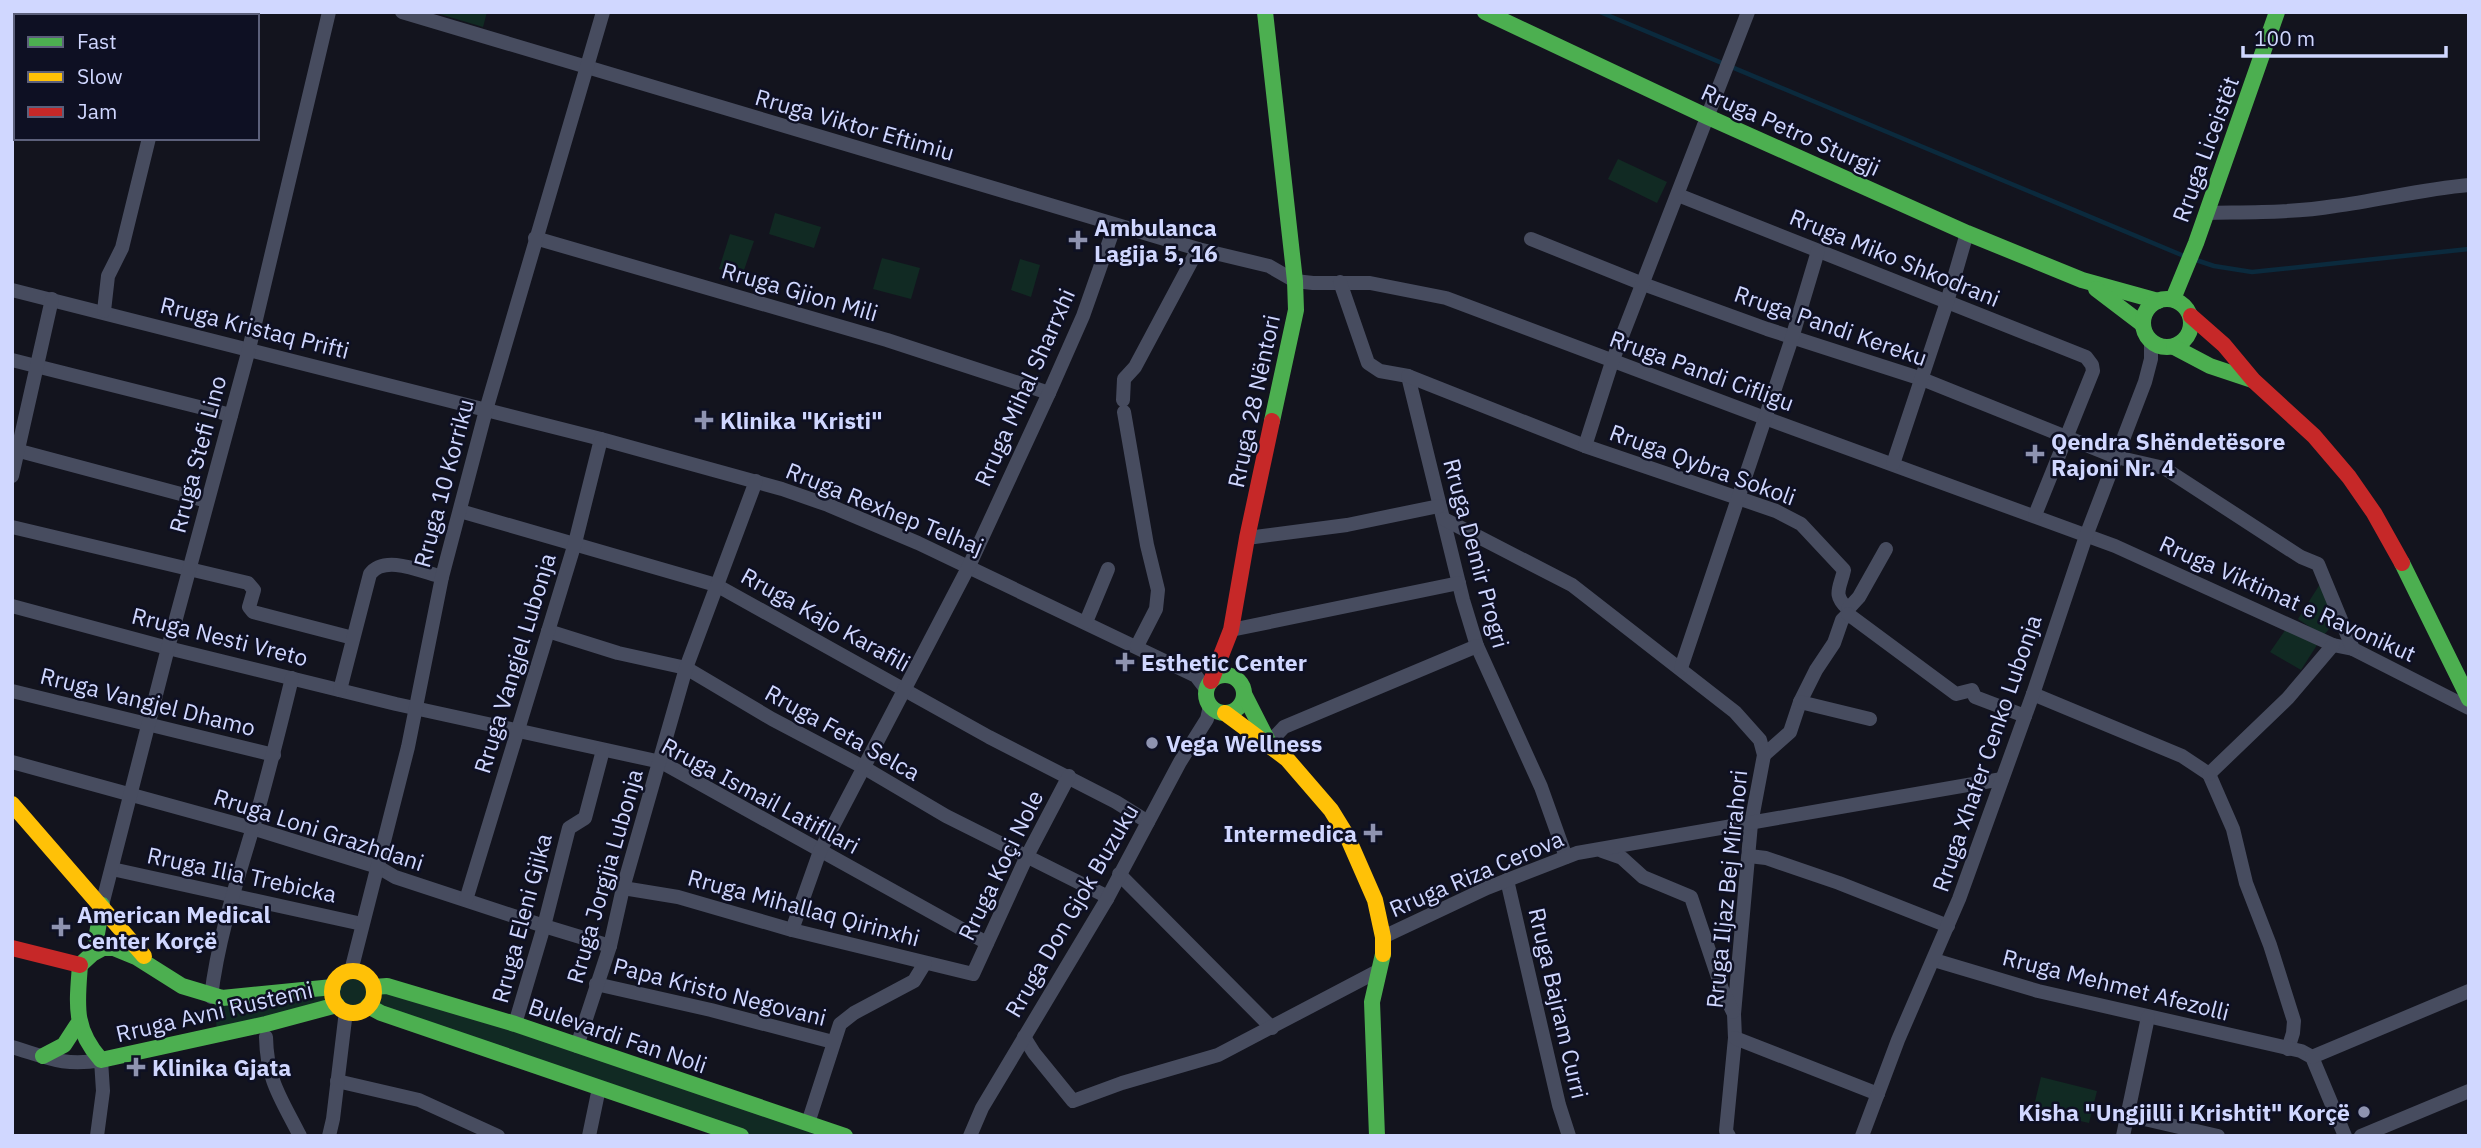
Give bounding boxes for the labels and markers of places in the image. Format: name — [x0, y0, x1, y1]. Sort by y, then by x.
place label: Ambulanca Lagija 5, 16 — [1094, 212, 1218, 268]
marker: Ambulanca Lagija 5, 16 — [1068, 230, 1088, 250]
place label: Klinika "Kristi" — [720, 405, 883, 435]
marker: Klinika "Kristi" — [694, 410, 714, 430]
place label: Qendra Shëndetësore Rajoni Nr. 4 — [2051, 426, 2286, 482]
marker: Qendra Shëndetësore Rajoni Nr. 4 — [2025, 444, 2045, 464]
place label: Esthetic Center — [1141, 647, 1307, 677]
marker: Esthetic Center — [1115, 652, 1135, 672]
place label: Vega Wellness — [1166, 728, 1322, 758]
marker: Vega Wellness — [1144, 735, 1160, 751]
place label: Intermedica — [1223, 818, 1357, 848]
marker: Intermedica — [1363, 823, 1383, 843]
place label: American Medical Center Korçë — [77, 899, 271, 955]
marker: American Medical Center Korçë — [51, 917, 71, 937]
place label: Klinika Gjata — [152, 1052, 291, 1082]
marker: Klinika Gjata — [126, 1057, 146, 1077]
place label: Kisha "Ungjilli i Krishtit" Korçë — [2018, 1097, 2350, 1127]
marker: Kisha "Ungjilli i Krishtit" Korçë — [2356, 1104, 2372, 1120]

